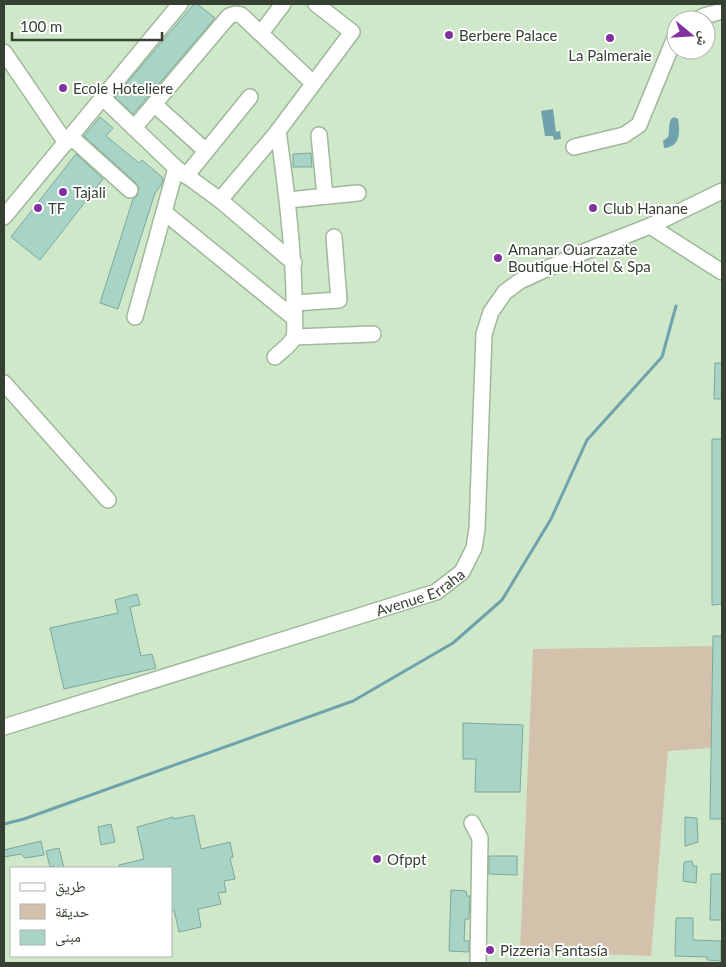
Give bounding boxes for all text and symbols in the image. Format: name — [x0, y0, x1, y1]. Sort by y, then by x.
scale bar — [12, 10, 162, 42]
north arrow — [666, 10, 716, 60]
text: 100 m — [20, 17, 62, 35]
place label: Berbere Palace — [459, 26, 557, 44]
marker: Berbere Palace — [443, 29, 455, 41]
text: ش — [692, 29, 714, 49]
marker: La Palmeraie — [604, 32, 616, 44]
place label: La Palmeraie — [568, 46, 652, 64]
place label: Ecole Hoteliere — [73, 79, 173, 97]
marker: Ecole Hoteliere — [57, 82, 69, 94]
place label: Tajali — [73, 183, 106, 201]
marker: Tajali — [57, 186, 69, 198]
place label: TF — [48, 199, 65, 217]
place label: Club Hanane — [603, 199, 688, 217]
marker: TF — [32, 202, 44, 214]
marker: Club Hanane — [587, 202, 599, 214]
place label: Amanar Ouarzazate Boutique Hotel & Spa — [508, 240, 651, 275]
marker: Amanar Ouarzazate Boutique Hotel & Spa — [492, 252, 504, 264]
street label: Avenue Erraha — [374, 564, 468, 619]
place label: Ofppt — [387, 850, 427, 868]
marker: Ofppt — [371, 853, 383, 865]
legend — [10, 867, 172, 957]
text: طريق — [55, 877, 86, 897]
text: حديقة — [55, 902, 90, 920]
text: مبنى — [55, 927, 81, 947]
place label: Pizzeria Fantasía — [500, 941, 608, 959]
marker: Pizzeria Fantasía — [484, 944, 496, 956]

